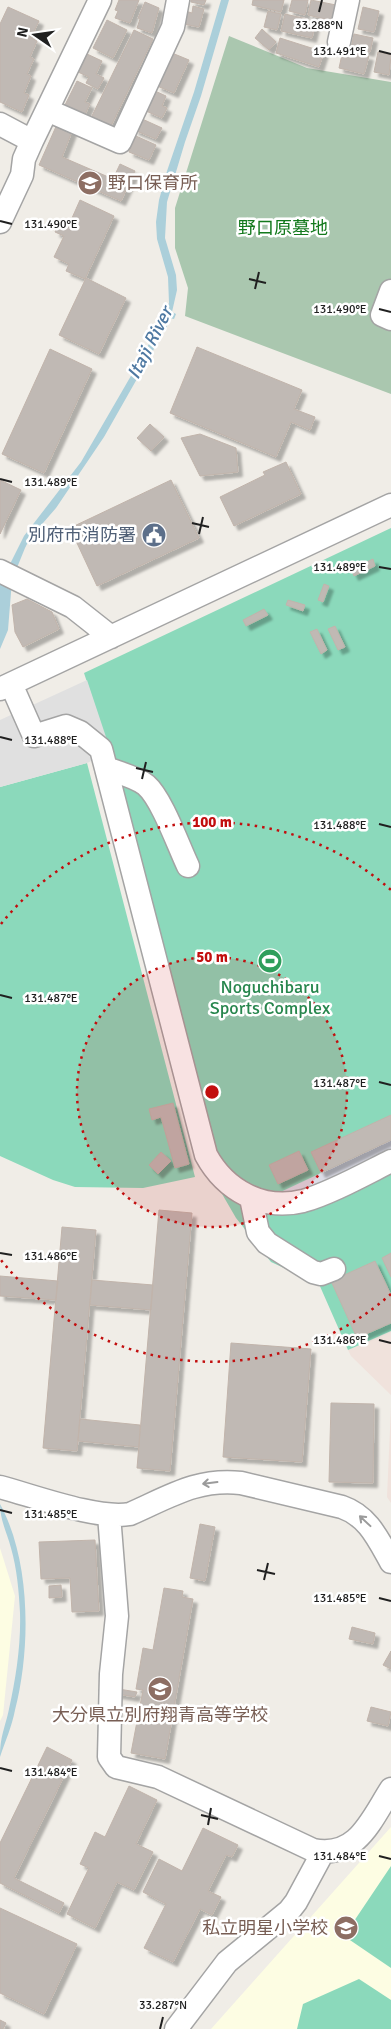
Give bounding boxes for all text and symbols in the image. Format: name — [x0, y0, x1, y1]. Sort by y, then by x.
north arrow — [10, 10, 60, 60]
text: 33.288°N — [295, 18, 343, 33]
text: N — [13, 26, 32, 39]
text: 131.491°E — [313, 44, 367, 59]
school or university icon: 野口保育所 — [77, 170, 103, 196]
place label: 野口保育所 — [108, 172, 198, 194]
text: 131.490°E — [24, 217, 78, 232]
park label: 野口原墓地 — [238, 217, 328, 239]
water label: Itaji River — [122, 300, 180, 383]
text: 131.490°E — [313, 302, 367, 317]
text: 131.489°E — [24, 475, 78, 490]
public building icon: 別府市消防署 — [141, 522, 167, 548]
place label: 別府市消防署 — [28, 524, 136, 546]
text: 131.489°E — [313, 560, 367, 575]
text: 131.488°E — [24, 733, 78, 748]
text: 100 m — [192, 813, 232, 831]
text: 131.488°E — [313, 818, 367, 833]
text: 50 m — [196, 948, 228, 966]
sports icon: Noguchibaru Sports Complex — [257, 948, 283, 974]
place label: Noguchibaru Sports Complex — [210, 976, 331, 1019]
text: 131.487°E — [24, 991, 78, 1006]
text: 131.487°E — [313, 1076, 367, 1091]
centre of rings — [203, 1083, 221, 1101]
text: 131.486°E — [24, 1249, 78, 1264]
text: 131.486°E — [313, 1333, 367, 1348]
one-way arrow — [202, 1478, 218, 1488]
text: 131.485°E — [24, 1507, 78, 1522]
one-way arrow — [359, 1516, 372, 1528]
text: 131.485°E — [313, 1591, 367, 1606]
school or university icon: 大分県立別府翔青高等学校 — [147, 1676, 173, 1702]
place label: 大分県立別府翔青高等学校 — [52, 1704, 268, 1726]
text: 131.484°E — [24, 1765, 78, 1780]
text: 131.484°E — [313, 1849, 367, 1864]
school or university icon: 私立明星小学校 — [333, 1915, 359, 1941]
place label: 私立明星小学校 — [202, 1917, 328, 1939]
text: 33.287°N — [139, 1998, 187, 2013]

